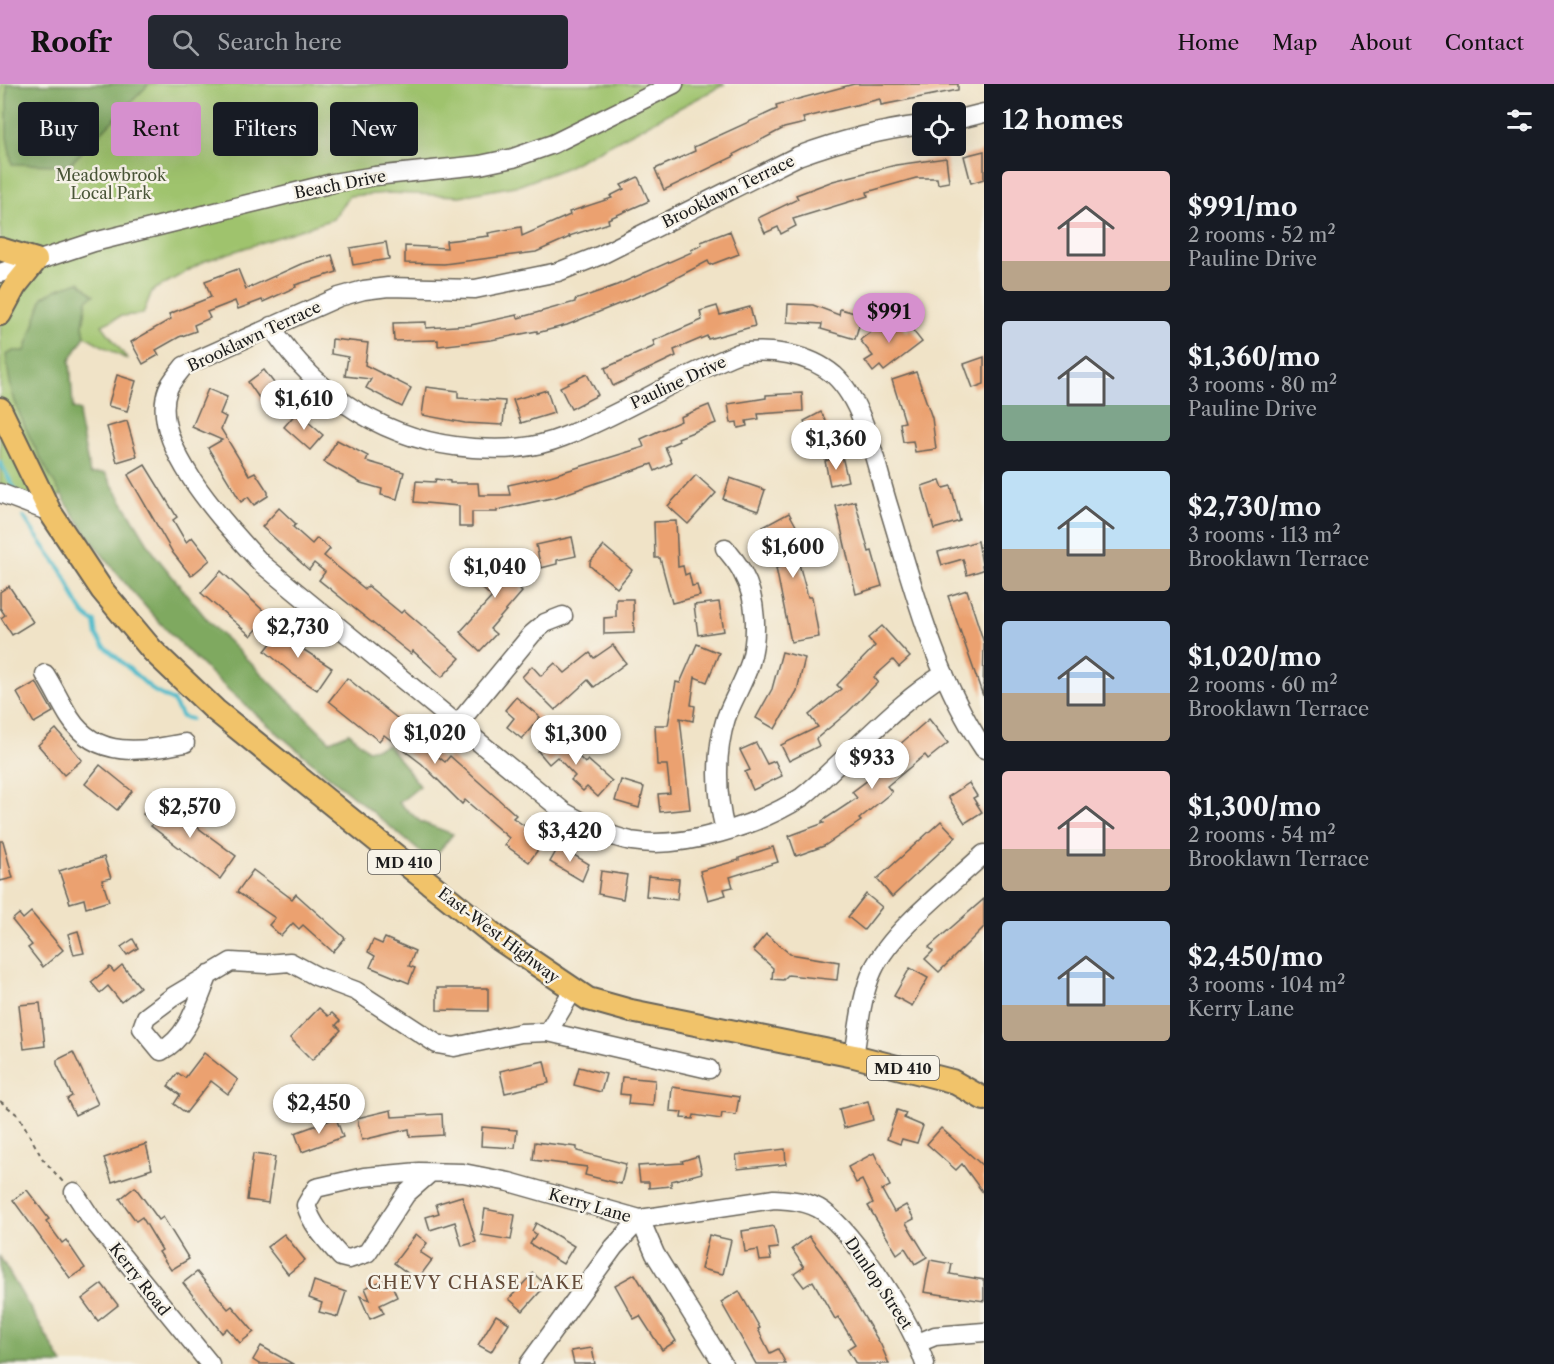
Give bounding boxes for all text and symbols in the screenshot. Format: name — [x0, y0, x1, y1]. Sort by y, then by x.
search box — [148, 15, 568, 69]
text: Roofr — [30, 25, 112, 59]
icon: search — [169, 26, 202, 59]
text: Search here — [217, 29, 342, 56]
text: Home — [1178, 30, 1239, 55]
text: Map — [1272, 30, 1317, 55]
text: About — [1350, 30, 1412, 55]
text: Contact — [1445, 30, 1524, 55]
chip: Buy — [18, 102, 99, 156]
chip: Rent — [111, 102, 201, 156]
chip: Filters — [213, 102, 318, 156]
chip: New — [330, 102, 418, 156]
map controls — [912, 102, 966, 156]
button: locate — [912, 102, 966, 156]
text: 12 homes — [1002, 104, 1123, 136]
icon: filters — [1503, 104, 1536, 137]
street label: Brooklawn Terrace — [658, 150, 798, 232]
park label: Meadowbrook Local Park — [56, 165, 167, 203]
street label: Beach Drive — [293, 165, 388, 203]
text: $991/mo — [1188, 191, 1297, 223]
icon: home — [1050, 195, 1122, 267]
text: 2 rooms · 52 m² — [1188, 223, 1336, 247]
text: Pauline Drive — [1188, 247, 1317, 271]
pin: $991 — [853, 293, 925, 344]
street label: Brooklawn Terrace — [184, 296, 324, 376]
text: $991 — [867, 300, 911, 324]
text: $1,360/mo — [1188, 341, 1320, 373]
icon: home — [1050, 345, 1122, 417]
street label: Pauline Drive — [627, 351, 729, 413]
text: 3 rooms · 80 m² — [1188, 373, 1337, 397]
pin: $1,610 — [255, 380, 353, 431]
text: $1,610 — [274, 387, 334, 411]
text: Pauline Drive — [1188, 397, 1317, 421]
pin: $1,360 — [787, 420, 885, 471]
text: $1,360 — [805, 427, 867, 451]
text: $2,730/mo — [1188, 491, 1321, 523]
icon: home — [1050, 495, 1122, 567]
text: 3 rooms · 113 m² — [1188, 523, 1341, 547]
pin: $1,600 — [744, 528, 842, 579]
text: $1,600 — [761, 535, 825, 559]
text: Brooklawn Terrace — [1188, 547, 1369, 571]
pin: $1,040 — [446, 548, 544, 599]
text: $1,040 — [464, 555, 526, 579]
pin: $2,730 — [249, 608, 347, 659]
text: $2,730 — [267, 615, 329, 639]
text: $1,020/mo — [1188, 641, 1321, 673]
icon: home — [1050, 645, 1122, 717]
text: 2 rooms · 60 m² — [1188, 673, 1338, 697]
text: Brooklawn Terrace — [1188, 697, 1369, 721]
pin: $1,020 — [386, 714, 484, 765]
pin: $1,300 — [527, 715, 625, 766]
text: $1,020 — [404, 721, 466, 745]
text: $1,300 — [545, 722, 607, 746]
pin: $933 — [836, 739, 908, 790]
text: $933 — [849, 746, 895, 770]
pin: $2,570 — [141, 788, 239, 839]
text: $1,300/mo — [1188, 791, 1321, 823]
text: $2,570 — [159, 795, 221, 819]
icon: home — [1050, 795, 1122, 867]
pin: $3,420 — [521, 812, 619, 863]
text: $3,420 — [538, 819, 602, 843]
text: 2 rooms · 54 m² — [1188, 823, 1336, 847]
text: Brooklawn Terrace — [1188, 847, 1369, 871]
road number: MD 410 — [368, 850, 440, 874]
street label: East-West Highway — [434, 883, 565, 988]
text: $2,450/mo — [1188, 941, 1323, 973]
icon: home — [1050, 945, 1122, 1017]
text: 3 rooms · 104 m² — [1188, 973, 1345, 997]
text: Kerry Lane — [1188, 997, 1294, 1021]
road number: MD 410 — [867, 1056, 939, 1080]
pin: $2,450 — [270, 1084, 368, 1135]
text: $2,450 — [287, 1091, 351, 1115]
street label: Kerry Lane — [546, 1184, 634, 1226]
street label: Dunlop Street — [841, 1233, 917, 1333]
street label: Kerry Road — [105, 1239, 175, 1320]
district label: CHEVY CHASE LAKE — [367, 1272, 585, 1294]

